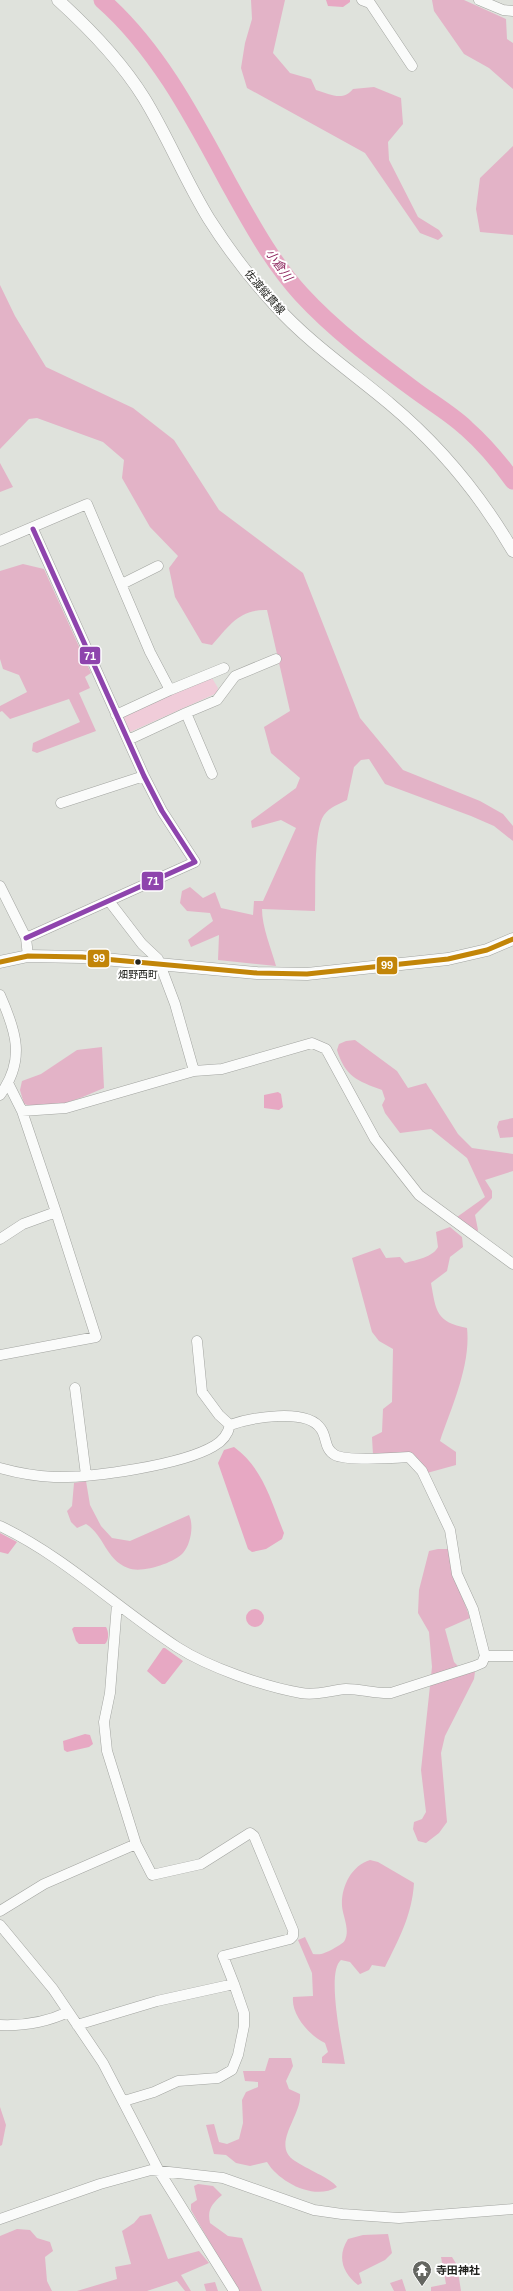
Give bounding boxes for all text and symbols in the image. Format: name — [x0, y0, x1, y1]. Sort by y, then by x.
water label: 小倉川 — [263, 246, 296, 285]
street label: 佐渡縦貫線 — [242, 267, 288, 317]
line badge: 71 — [79, 646, 101, 665]
text: 71 — [84, 650, 96, 662]
line badge: 71 — [141, 871, 164, 891]
text: 71 — [147, 875, 159, 887]
line badge: 99 — [87, 949, 110, 968]
text: 99 — [93, 952, 105, 964]
line badge: 99 — [376, 956, 398, 975]
marker: 畑野西町 — [133, 957, 143, 967]
text: 99 — [381, 959, 393, 971]
place label: 畑野西町 — [118, 969, 158, 980]
temple icon: 寺田神社 — [411, 2259, 433, 2287]
place label: 寺田神社 — [436, 2264, 480, 2276]

